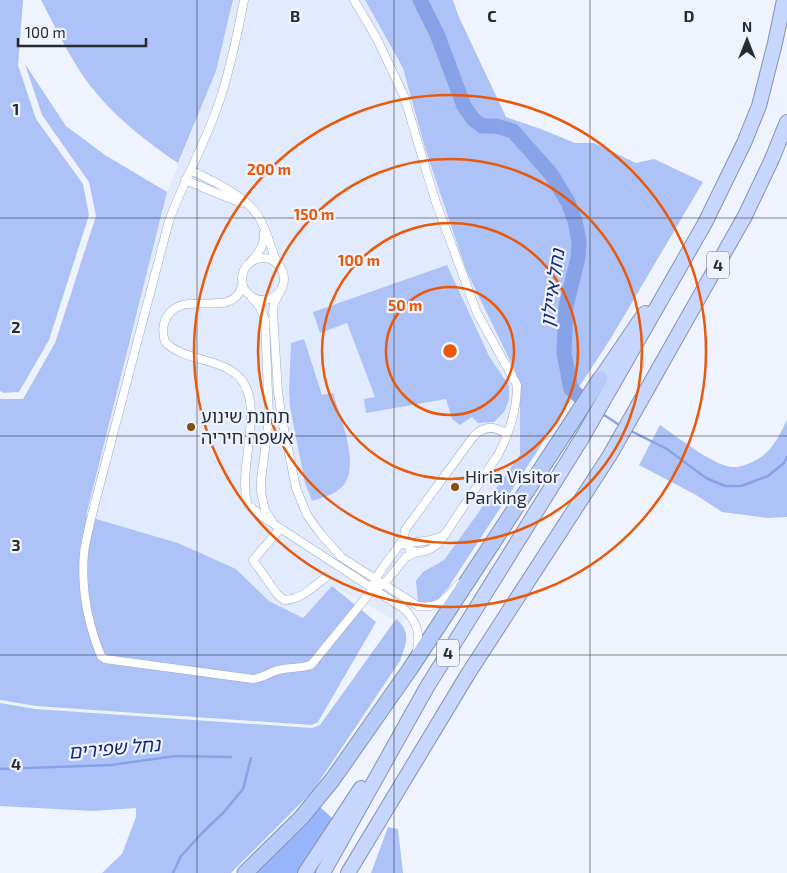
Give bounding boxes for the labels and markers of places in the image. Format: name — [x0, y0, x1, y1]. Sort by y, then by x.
centre of rings — [441, 342, 459, 360]
place label: תחנת שינוע אשפה חיריה — [201, 405, 294, 448]
marker: תחנת שינוע אשפה חיריה — [185, 421, 197, 433]
place label: Hiria Visitor Parking — [465, 465, 560, 508]
marker: Hiria Visitor Parking — [449, 481, 461, 493]

